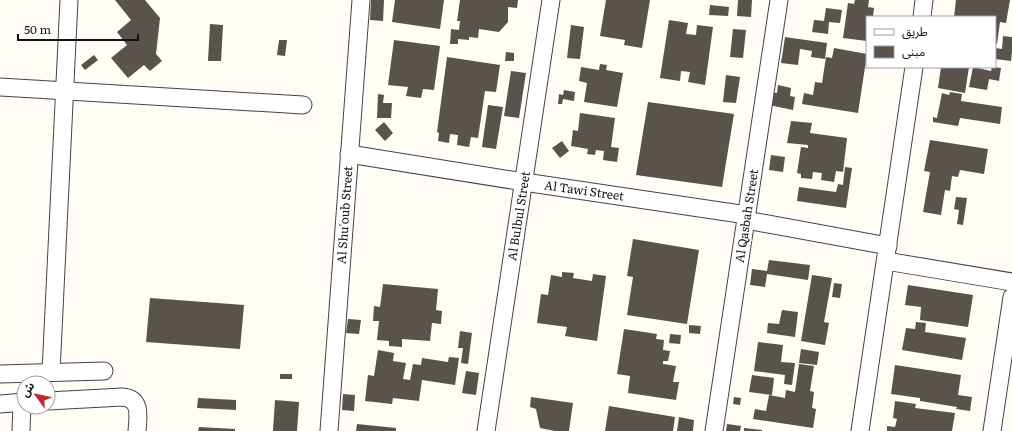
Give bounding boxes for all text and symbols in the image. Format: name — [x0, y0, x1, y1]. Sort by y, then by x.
scale bar — [18, 16, 138, 42]
legend — [866, 16, 996, 68]
text: 50 m — [24, 20, 51, 38]
text: طريق — [902, 22, 928, 40]
text: مبنى — [902, 42, 925, 60]
street label: Al Shu'oub Street — [332, 165, 356, 265]
street label: Al Qasbah Street — [730, 168, 762, 264]
street label: Al Bulbul Street — [502, 170, 534, 262]
street label: Al Tawi Street — [543, 176, 625, 205]
north arrow — [16, 375, 56, 415]
text: ش — [16, 378, 38, 400]

